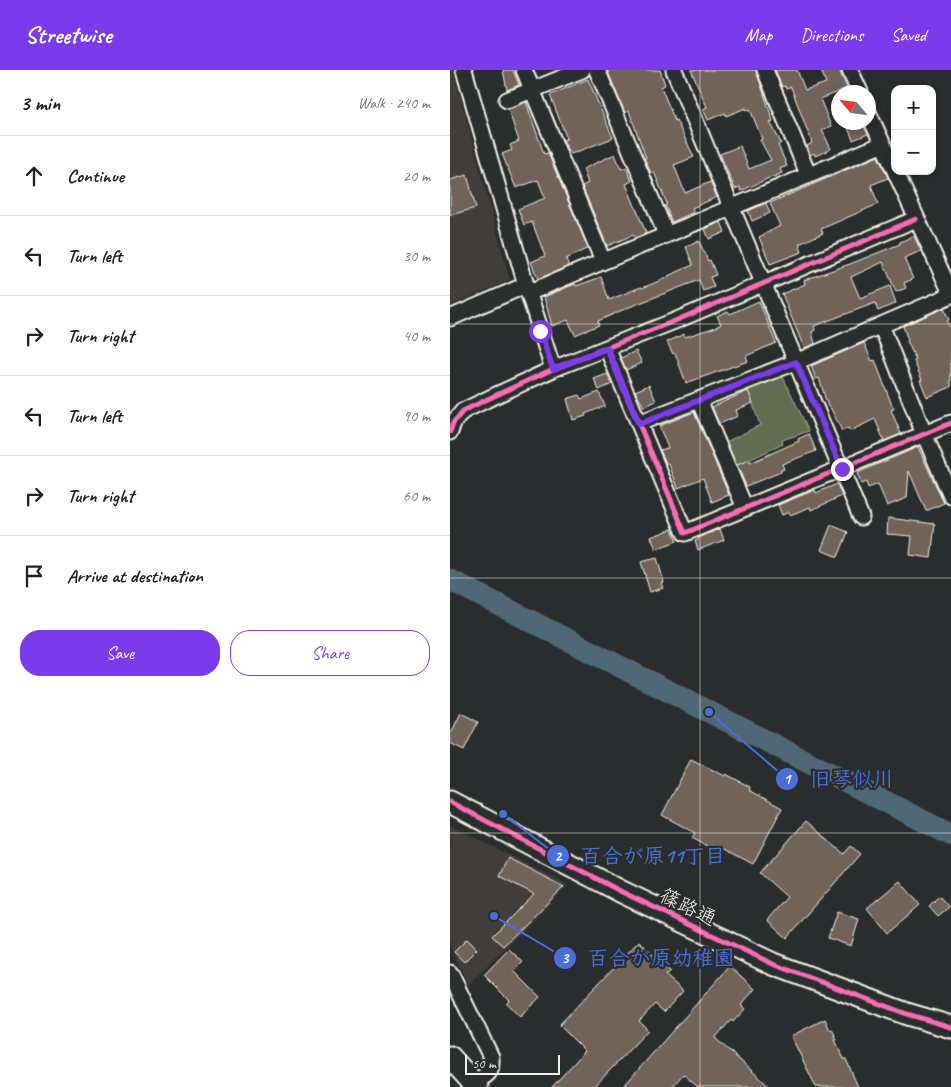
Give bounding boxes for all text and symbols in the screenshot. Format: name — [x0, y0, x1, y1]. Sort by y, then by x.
text: Streetwise — [25, 20, 111, 50]
text: Map — [745, 24, 772, 46]
text: Directions — [800, 24, 863, 46]
text: Saved — [891, 24, 926, 46]
north arrow — [831, 85, 876, 130]
map controls — [891, 85, 936, 175]
button: + — [891, 85, 936, 130]
text: 3 min — [20, 90, 60, 116]
text: Walk · 240 m — [358, 93, 430, 113]
button: − — [891, 130, 936, 175]
icon: ahead — [20, 162, 48, 190]
text: Continue — [67, 164, 124, 188]
text: 20 m — [403, 166, 430, 186]
icon: left — [20, 242, 48, 270]
text: Turn left — [67, 244, 122, 268]
text: 30 m — [403, 246, 430, 266]
route start — [529, 320, 552, 343]
icon: right — [20, 322, 48, 350]
text: Turn right — [67, 324, 134, 348]
text: 40 m — [403, 326, 430, 346]
icon: left — [20, 402, 48, 430]
text: Turn left — [67, 404, 122, 428]
text: 90 m — [403, 406, 430, 426]
route end — [831, 458, 854, 481]
icon: right — [20, 482, 48, 510]
text: Turn right — [67, 484, 134, 508]
text: 60 m — [403, 486, 430, 506]
icon: arrive — [20, 562, 48, 590]
text: Arrive at destination — [67, 564, 203, 588]
button: Save — [20, 630, 220, 676]
button: Share — [230, 630, 430, 676]
callout: 旧琴似川 — [775, 761, 904, 797]
text: 旧琴似川 — [810, 766, 894, 792]
text: 1 — [784, 770, 793, 789]
callout: 百合が原11丁目 — [546, 838, 736, 874]
text: 百合が原11丁目 — [581, 843, 725, 869]
text: 2 — [555, 847, 563, 866]
street label: 篠路通 — [656, 883, 720, 931]
callout: 百合が原幼稚園 — [553, 940, 745, 976]
text: 百合が原幼稚園 — [588, 945, 735, 971]
text: 3 — [562, 949, 570, 968]
scale bar — [465, 1052, 560, 1075]
text: 50 m — [472, 1055, 496, 1072]

